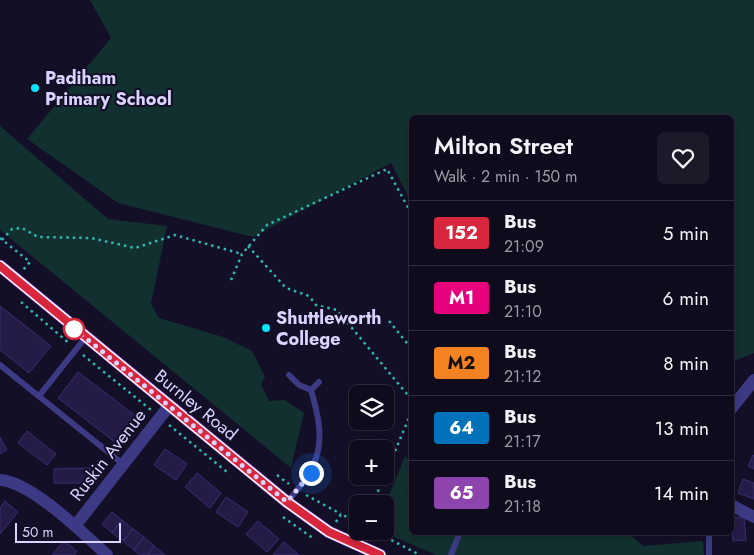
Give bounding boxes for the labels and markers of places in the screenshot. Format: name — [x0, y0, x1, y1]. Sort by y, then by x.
place label: Padiham Primary School — [45, 65, 172, 112]
marker: Padiham Primary School — [29, 82, 41, 94]
place label: Shuttleworth College — [276, 305, 382, 352]
unlabelled marker — [63, 318, 85, 340]
marker: Shuttleworth College — [260, 322, 272, 334]

